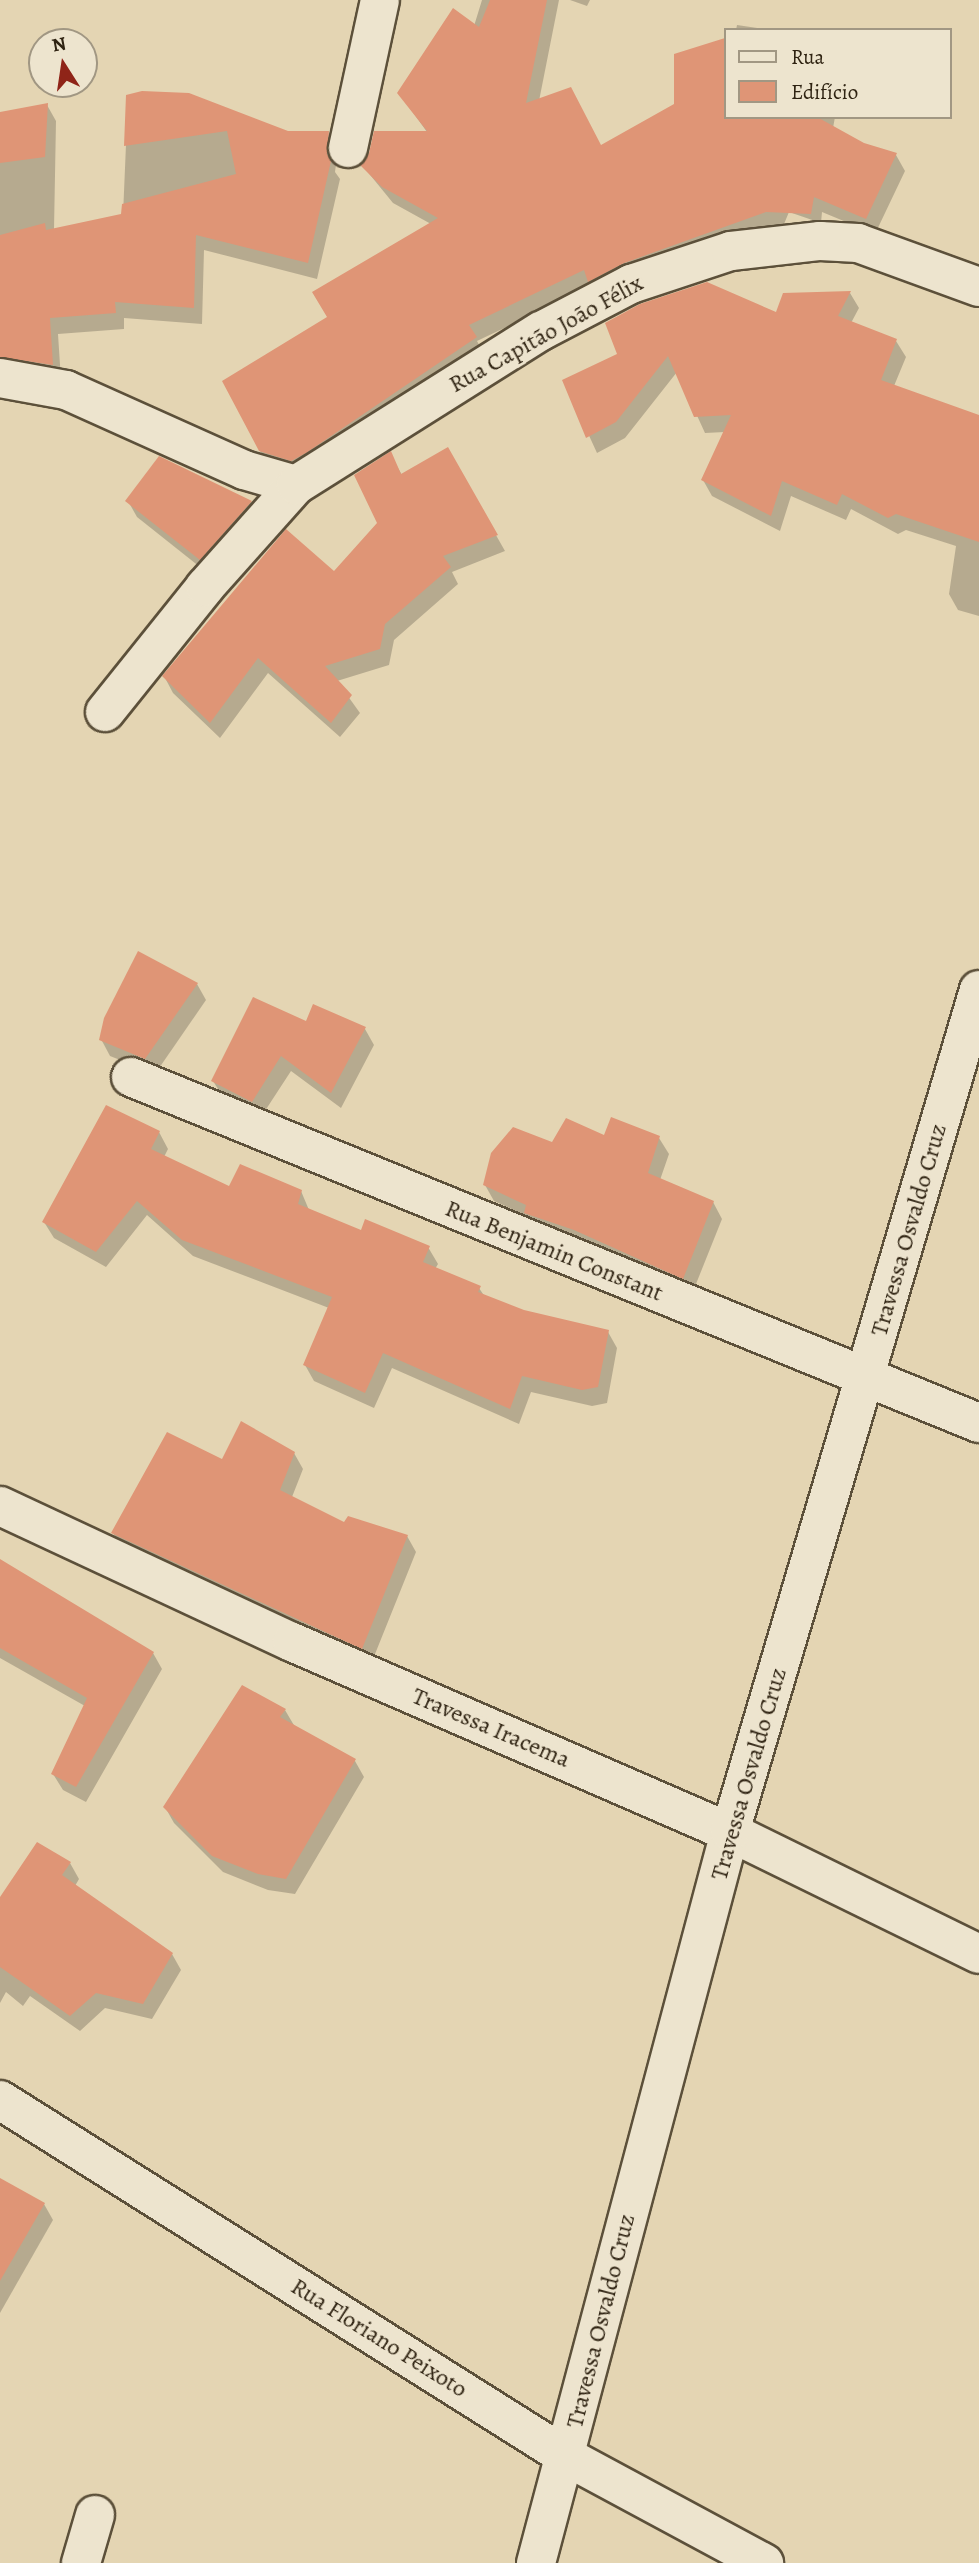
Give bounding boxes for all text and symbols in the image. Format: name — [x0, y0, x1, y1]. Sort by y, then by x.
north arrow — [28, 28, 98, 98]
legend — [724, 28, 951, 119]
text: N — [50, 30, 69, 59]
text: Rua — [791, 43, 824, 71]
text: Edifício — [791, 78, 858, 106]
street label: Rua Capitão João Félix — [444, 269, 648, 399]
street label: Travessa Osvaldo Cruz — [865, 1121, 953, 1339]
street label: Rua Benjamin Constant — [441, 1194, 667, 1308]
street label: Travessa Osvaldo Cruz — [705, 1665, 793, 1883]
street label: Travessa Iracema — [408, 1682, 574, 1774]
street label: Travessa Osvaldo Cruz — [561, 2211, 641, 2431]
street label: Rua Floriano Peixoto — [286, 2272, 472, 2404]

